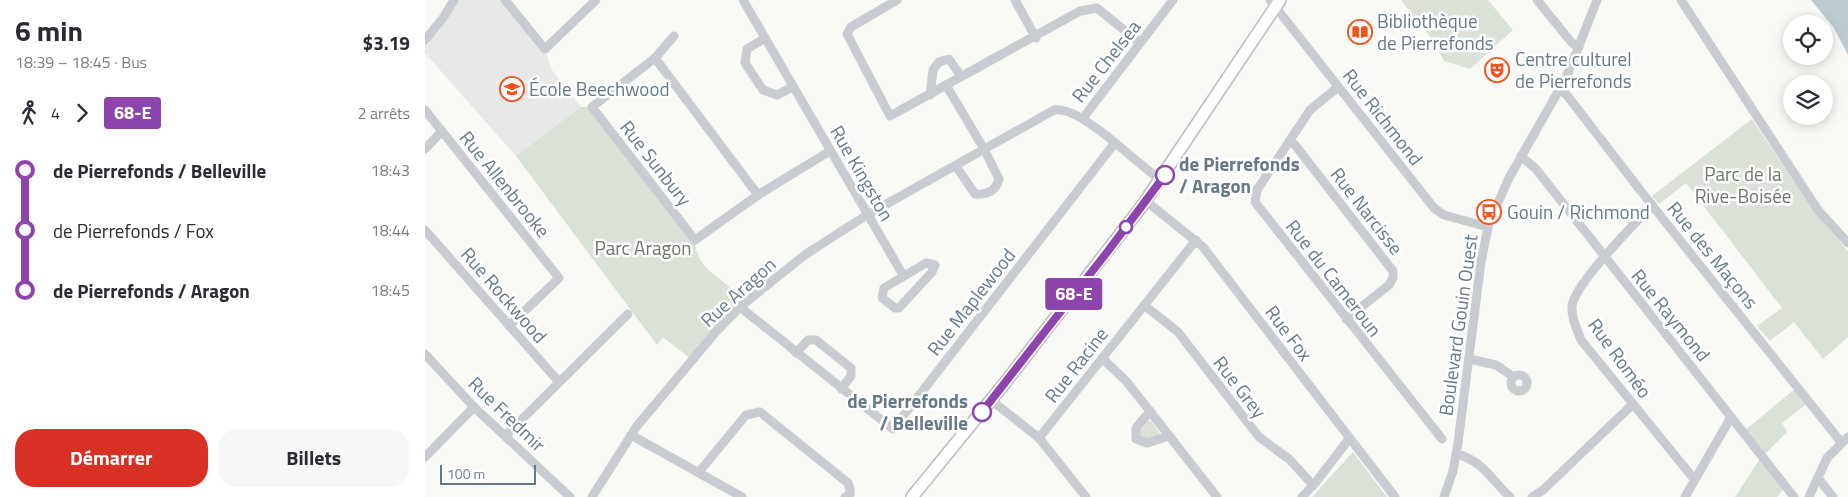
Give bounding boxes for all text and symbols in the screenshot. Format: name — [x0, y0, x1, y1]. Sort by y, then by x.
place label: Bibliothèque de Pierrefonds — [1377, 6, 1494, 57]
text: 6 min — [15, 9, 83, 52]
street label: Rue Chelsea — [1064, 13, 1147, 108]
map controls — [1783, 15, 1833, 125]
button: locate — [1783, 15, 1833, 65]
library icon: Bibliothèque de Pierrefonds — [1347, 19, 1373, 45]
text: $3.19 — [363, 28, 410, 57]
place label: Centre culturel de Pierrefonds — [1515, 44, 1632, 95]
text: 18:39 – 18:45 · Bus — [15, 50, 147, 74]
theatre icon: Centre culturel de Pierrefonds — [1484, 57, 1510, 83]
street label: Rue Richmond — [1336, 62, 1431, 171]
place label: École Beechwood — [529, 74, 670, 103]
button: layers — [1783, 75, 1833, 125]
school or university icon: École Beechwood — [499, 76, 525, 102]
icon: walk — [15, 99, 43, 127]
icon: forward — [68, 99, 96, 127]
text: 68-E — [114, 99, 151, 126]
text: 4 — [51, 101, 60, 125]
text: 2 arrêts — [358, 101, 410, 125]
street label: Rue Sunbury — [614, 114, 699, 212]
street label: Rue Kingston — [823, 120, 902, 226]
street label: Rue Allenbrooke — [453, 124, 558, 243]
place label: de Pierrefonds / Aragon — [1179, 149, 1300, 200]
text: de Pierrefonds / Belleville — [53, 156, 266, 185]
text: 18:43 — [371, 158, 410, 182]
park label: Parc de la Rive-Boisée — [1695, 159, 1791, 210]
street label: Rue Narcisse — [1324, 161, 1411, 261]
marker: de Pierrefonds / Aragon — [1155, 165, 1175, 185]
street label: Rue des Maçons — [1661, 195, 1766, 315]
place label: Gouin / Richmond — [1507, 197, 1650, 226]
bus stop icon: Gouin / Richmond — [1476, 199, 1502, 225]
street label: Rue du Cameroun — [1279, 213, 1389, 343]
text: de Pierrefonds / Fox — [53, 216, 214, 245]
text: 18:44 — [371, 218, 410, 242]
unlabelled marker — [1119, 220, 1133, 234]
street label: Boulevard Gouin Ouest — [1430, 232, 1485, 417]
park label: Parc Aragon — [595, 233, 691, 262]
street label: Rue Rockwood — [454, 240, 554, 349]
street label: Rue Maplewood — [919, 242, 1022, 362]
street label: Rue Aragon — [693, 250, 782, 333]
street label: Rue Raymond — [1625, 262, 1718, 367]
text: de Pierrefonds / Aragon — [53, 276, 250, 305]
text: 18:45 — [371, 278, 410, 302]
line badge: 68-E — [1039, 278, 1109, 310]
text: 68-E — [1055, 280, 1093, 307]
street label: Rue Fox — [1259, 299, 1320, 367]
street label: Rue Roméo — [1581, 312, 1659, 404]
street label: Rue Racine — [1037, 321, 1114, 409]
street label: Rue Grey — [1207, 349, 1274, 424]
street label: Rue Fredmir — [462, 369, 553, 458]
place label: de Pierrefonds / Belleville — [847, 386, 968, 437]
marker: de Pierrefonds / Belleville — [972, 402, 992, 422]
button: Démarrer — [15, 429, 208, 487]
button: Billets — [218, 429, 410, 487]
scale bar — [440, 462, 536, 485]
text: 100 m — [447, 463, 485, 484]

